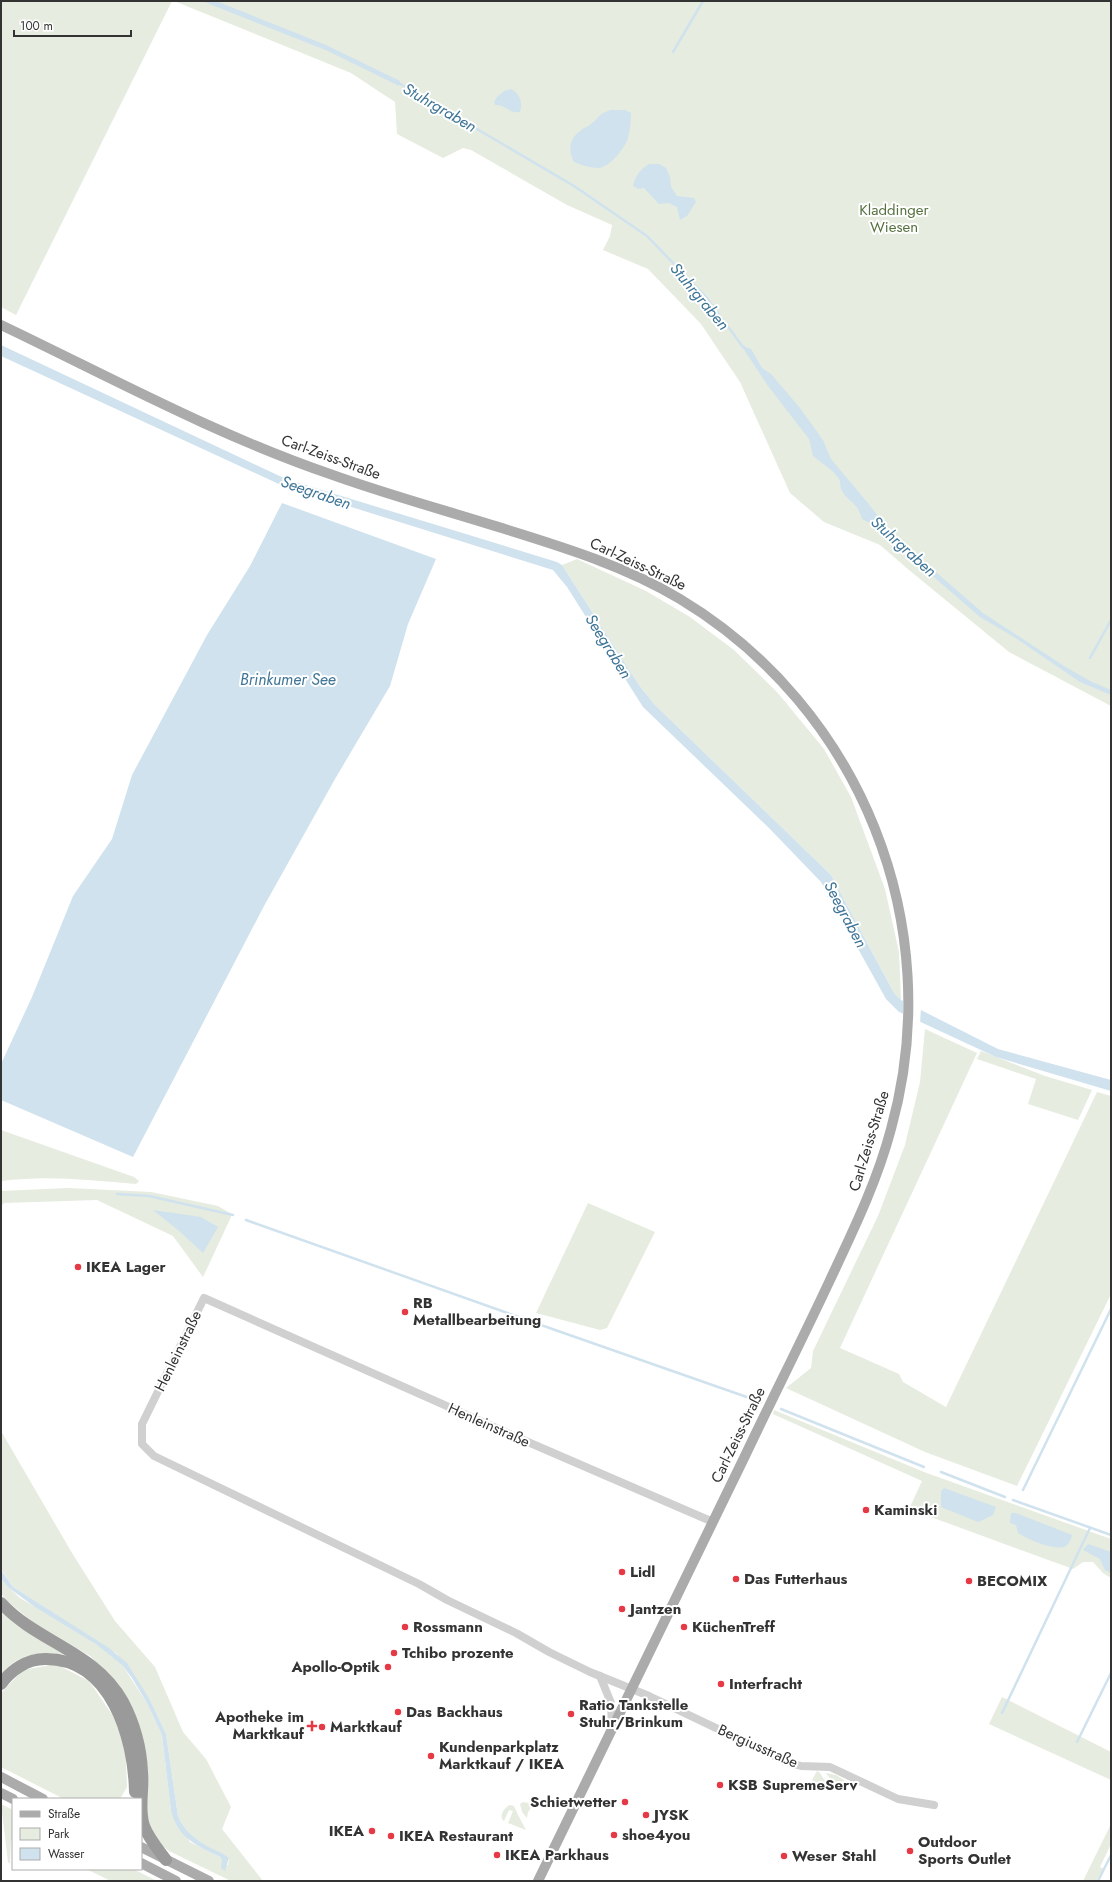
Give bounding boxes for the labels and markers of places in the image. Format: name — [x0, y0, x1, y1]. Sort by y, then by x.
place label: IKEA Lager — [86, 1256, 167, 1278]
marker: IKEA Lager — [73, 1262, 83, 1272]
place label: RB Metallbearbeitung — [413, 1292, 541, 1331]
marker: RB Metallbearbeitung — [400, 1307, 410, 1317]
place label: Kaminski — [874, 1499, 937, 1521]
marker: Kaminski — [861, 1505, 871, 1515]
place label: Lidl — [630, 1561, 655, 1583]
marker: Lidl — [617, 1567, 627, 1577]
place label: Das Futterhaus — [744, 1568, 848, 1590]
place label: BECOMIX — [977, 1570, 1048, 1592]
marker: Das Futterhaus — [731, 1574, 741, 1584]
marker: BECOMIX — [964, 1576, 974, 1586]
place label: Jantzen — [627, 1598, 681, 1620]
marker: Jantzen — [617, 1604, 627, 1614]
place label: Rossmann — [413, 1616, 483, 1638]
place label: KüchenTreff — [692, 1616, 776, 1638]
marker: Rossmann — [400, 1622, 410, 1632]
marker: KüchenTreff — [679, 1622, 689, 1632]
place label: Tchibo prozente — [402, 1642, 514, 1664]
marker: Tchibo prozente — [389, 1648, 399, 1658]
place label: Apollo-Optik — [290, 1656, 380, 1678]
marker: Apollo-Optik — [383, 1662, 393, 1672]
place label: Interfracht — [729, 1673, 802, 1695]
marker: Interfracht — [716, 1679, 726, 1689]
place label: Ratio Tankstelle Stuhr/Brinkum — [579, 1694, 689, 1733]
place label: Das Backhaus — [406, 1701, 503, 1723]
place label: Apotheke im Marktkauf — [214, 1706, 305, 1745]
marker: Das Backhaus — [393, 1707, 403, 1717]
marker: Ratio Tankstelle Stuhr/Brinkum — [566, 1709, 576, 1719]
place label: Marktkauf — [330, 1716, 402, 1738]
marker: Apotheke im Marktkauf — [307, 1721, 317, 1731]
marker: Marktkauf — [317, 1722, 327, 1732]
place label: Kundenparkplatz Marktkauf / IKEA — [439, 1736, 565, 1775]
marker: Kundenparkplatz Marktkauf / IKEA — [426, 1751, 436, 1761]
place label: KSB SupremeServ — [728, 1774, 858, 1796]
marker: KSB SupremeServ — [715, 1780, 725, 1790]
place label: Schietwetter — [530, 1791, 618, 1813]
marker: Schietwetter — [620, 1797, 630, 1807]
place label: JYSK — [651, 1804, 689, 1826]
marker: JYSK — [641, 1810, 651, 1820]
place label: IKEA — [329, 1820, 365, 1842]
place label: shoe4you — [622, 1824, 690, 1846]
place label: IKEA Restaurant — [399, 1825, 513, 1847]
marker: IKEA — [367, 1826, 377, 1836]
marker: shoe4you — [609, 1830, 619, 1840]
marker: IKEA Restaurant — [386, 1831, 396, 1841]
place label: Outdoor Sports Outlet — [918, 1831, 1011, 1870]
place label: IKEA Parkhaus — [505, 1844, 609, 1866]
place label: Weser Stahl — [792, 1845, 876, 1867]
marker: Outdoor Sports Outlet — [905, 1846, 915, 1856]
marker: IKEA Parkhaus — [492, 1850, 502, 1860]
marker: Weser Stahl — [779, 1851, 789, 1861]

